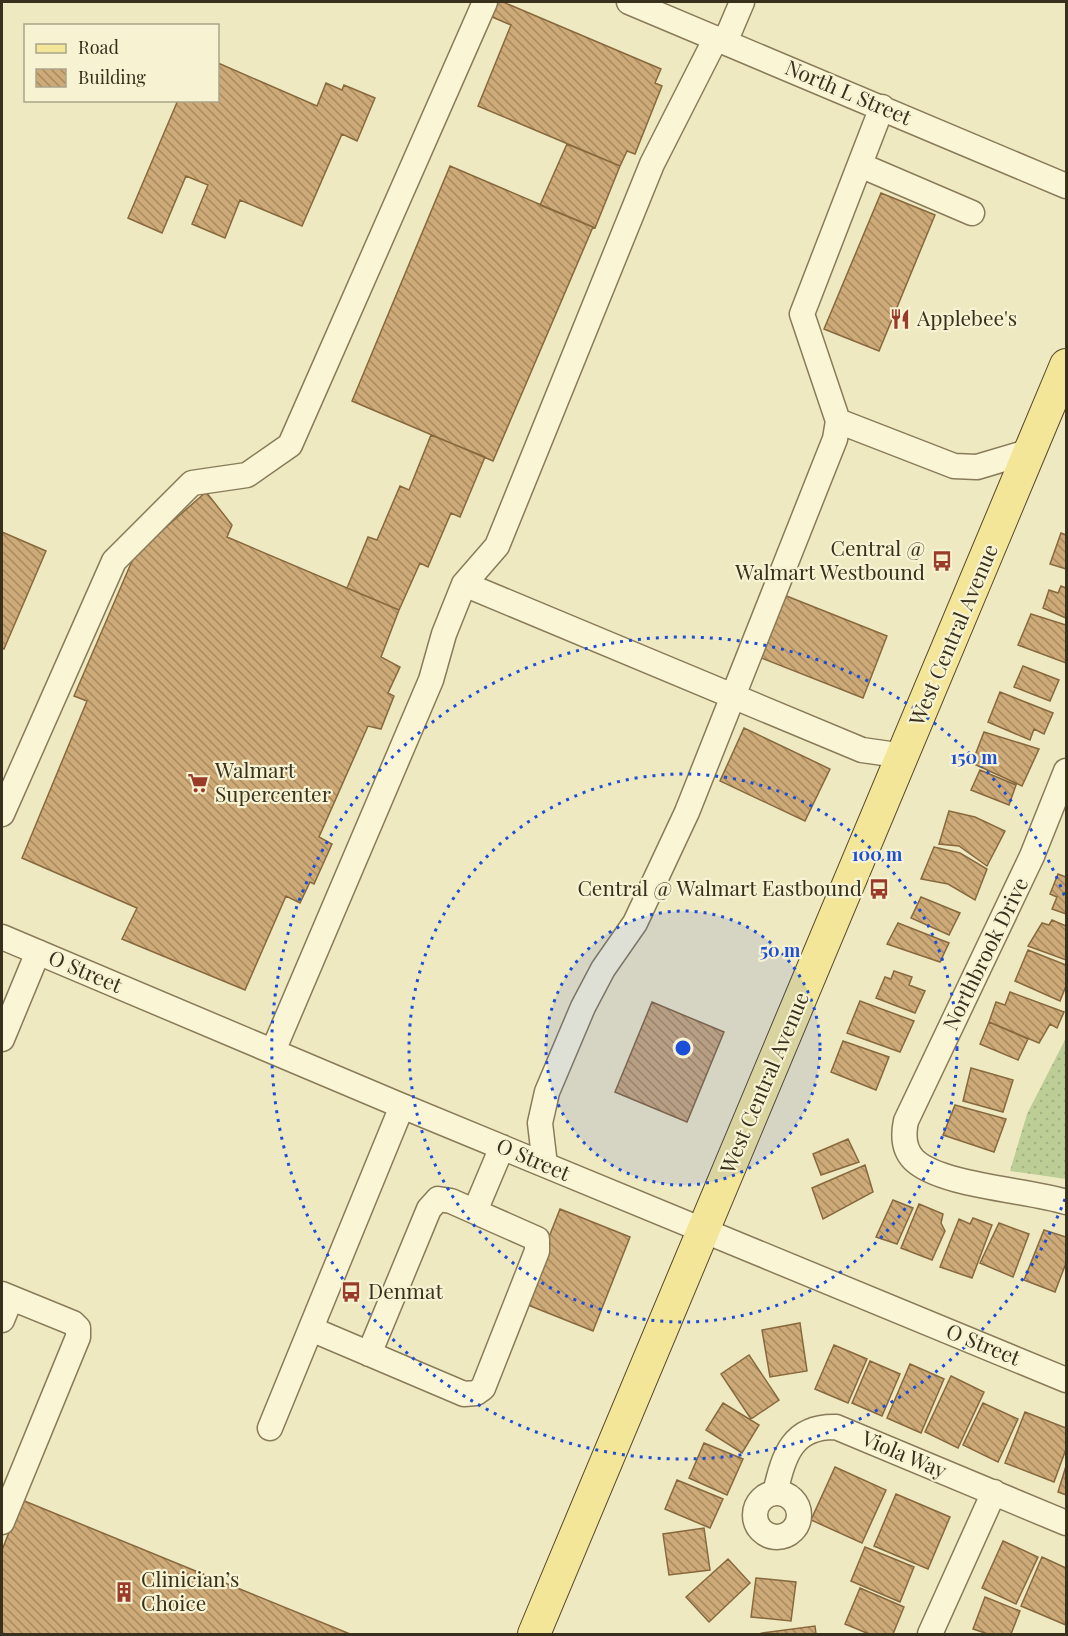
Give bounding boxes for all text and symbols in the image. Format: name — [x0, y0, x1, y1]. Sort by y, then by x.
legend — [24, 24, 219, 102]
text: Road — [78, 35, 119, 59]
street label: North L Street — [782, 52, 917, 130]
text: Building — [78, 65, 146, 89]
place label: Applebee's — [916, 303, 1017, 331]
restaurant icon: Applebee's — [888, 307, 912, 331]
place label: Central @ Walmart Westbound — [734, 533, 925, 585]
street label: West Central Avenue — [901, 539, 1003, 730]
bus stop icon: Central @ Walmart Westbound — [930, 549, 954, 573]
text: 150 m — [950, 745, 998, 769]
place label: Walmart Supercenter — [214, 755, 332, 807]
supermarket icon: Walmart Supercenter — [186, 771, 210, 795]
text: 100 m — [852, 842, 903, 866]
street label: Northbrook Drive — [935, 872, 1033, 1034]
place label: Central @ Walmart Eastbound — [577, 873, 862, 901]
bus stop icon: Central @ Walmart Eastbound — [867, 877, 891, 901]
text: 50 m — [760, 938, 801, 962]
street label: O Street — [45, 942, 127, 998]
street label: West Central Avenue — [712, 987, 814, 1178]
centre of rings — [673, 1038, 693, 1058]
street label: O Street — [493, 1130, 575, 1186]
place label: Denmat — [368, 1276, 443, 1304]
bus stop icon: Denmat — [339, 1280, 363, 1304]
street label: O Street — [943, 1316, 1025, 1371]
street label: Viola Way — [857, 1422, 952, 1484]
place label: Clinician’s Choice — [141, 1564, 239, 1616]
building icon: Clinician’s Choice — [112, 1580, 136, 1604]

